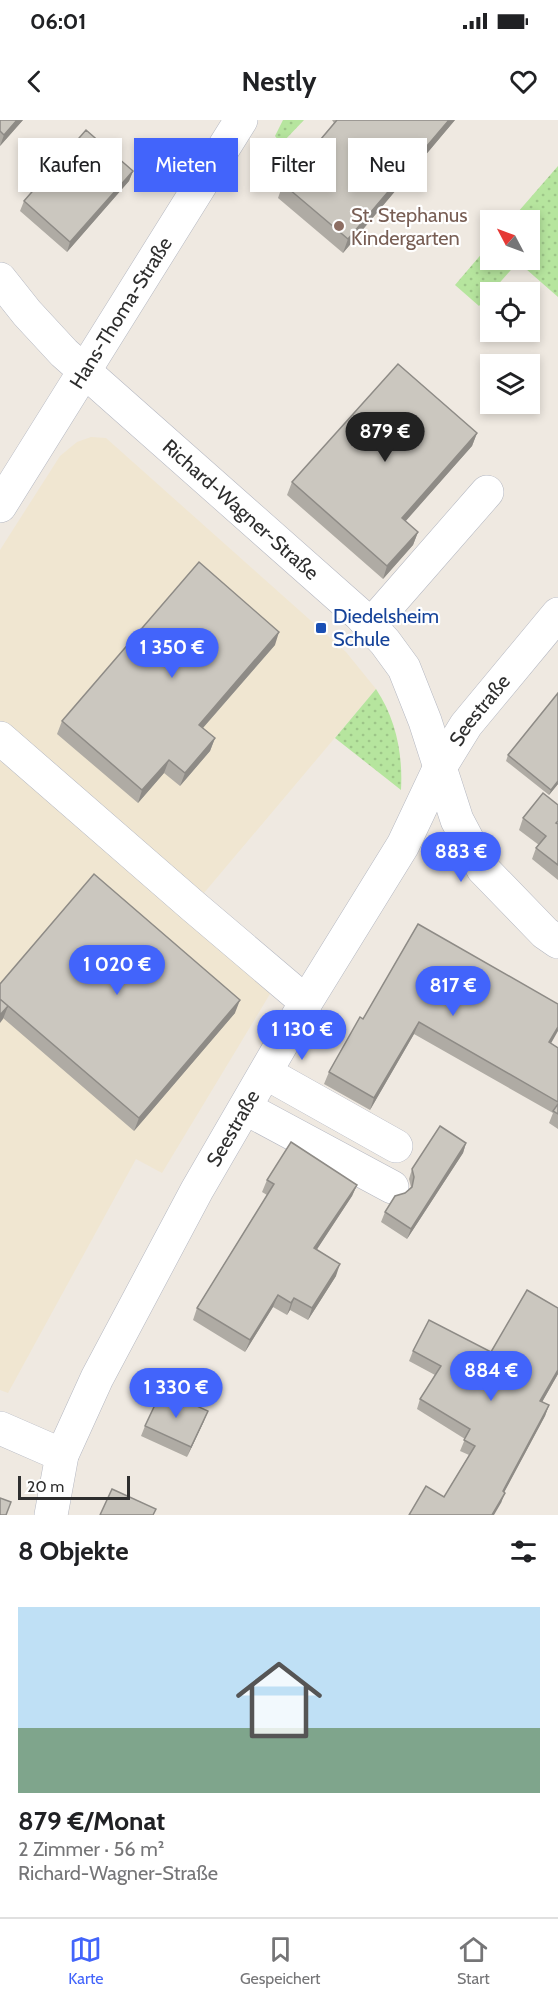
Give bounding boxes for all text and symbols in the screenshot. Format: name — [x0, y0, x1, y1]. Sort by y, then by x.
text: 06:01 — [30, 8, 86, 35]
icon: back — [18, 65, 51, 98]
text: Nestly — [242, 65, 316, 98]
icon: heart — [507, 65, 540, 98]
chip: Kaufen — [18, 138, 122, 192]
chip: Mieten — [134, 138, 238, 192]
chip: Filter — [250, 138, 336, 192]
chip: Neu — [348, 138, 427, 192]
place label: St. Stephanus Kindergarten — [351, 203, 468, 250]
north arrow — [480, 210, 540, 270]
map controls — [480, 210, 540, 414]
marker: St. Stephanus Kindergarten — [332, 219, 346, 233]
street label: Hans-Thoma-Straße — [64, 232, 177, 393]
button: locate — [480, 282, 540, 342]
button: layers — [480, 354, 540, 414]
pin: 879 € — [343, 412, 427, 463]
text: 879 € — [360, 419, 410, 443]
street label: Richard-Wagner-Straße — [158, 434, 324, 585]
place label: Diedelsheim Schule — [333, 604, 439, 651]
marker: Diedelsheim Schule — [314, 621, 328, 635]
pin: 1 350 € — [117, 628, 227, 679]
text: 1 350 € — [140, 635, 204, 659]
street label: Seestraße — [444, 669, 515, 750]
pin: 883 € — [419, 832, 503, 883]
text: 883 € — [435, 839, 487, 863]
pin: 1 020 € — [62, 945, 172, 996]
text: 1 020 € — [83, 952, 151, 976]
pin: 817 € — [411, 966, 495, 1017]
text: 817 € — [430, 973, 476, 997]
pin: 1 130 € — [247, 1010, 357, 1061]
text: 1 130 € — [271, 1017, 333, 1041]
street label: Seestraße — [201, 1086, 264, 1171]
pin: 884 € — [449, 1351, 533, 1402]
text: 884 € — [464, 1358, 518, 1382]
pin: 1 330 € — [121, 1368, 231, 1419]
text: 1 330 € — [144, 1375, 208, 1399]
scale bar — [18, 1473, 130, 1500]
text: 20 m — [27, 1477, 64, 1496]
text: 8 Objekte — [18, 1535, 129, 1567]
icon: filters — [507, 1535, 540, 1568]
icon: home — [225, 1646, 333, 1754]
text: 879 €/Monat — [18, 1805, 165, 1837]
text: 2 Zimmer · 56 m² — [18, 1837, 164, 1861]
text: Richard-Wagner-Straße — [18, 1861, 218, 1885]
tab: Karte — [68, 1933, 104, 1988]
tab: Gespeichert — [240, 1933, 320, 1988]
tab: Start — [457, 1933, 490, 1988]

